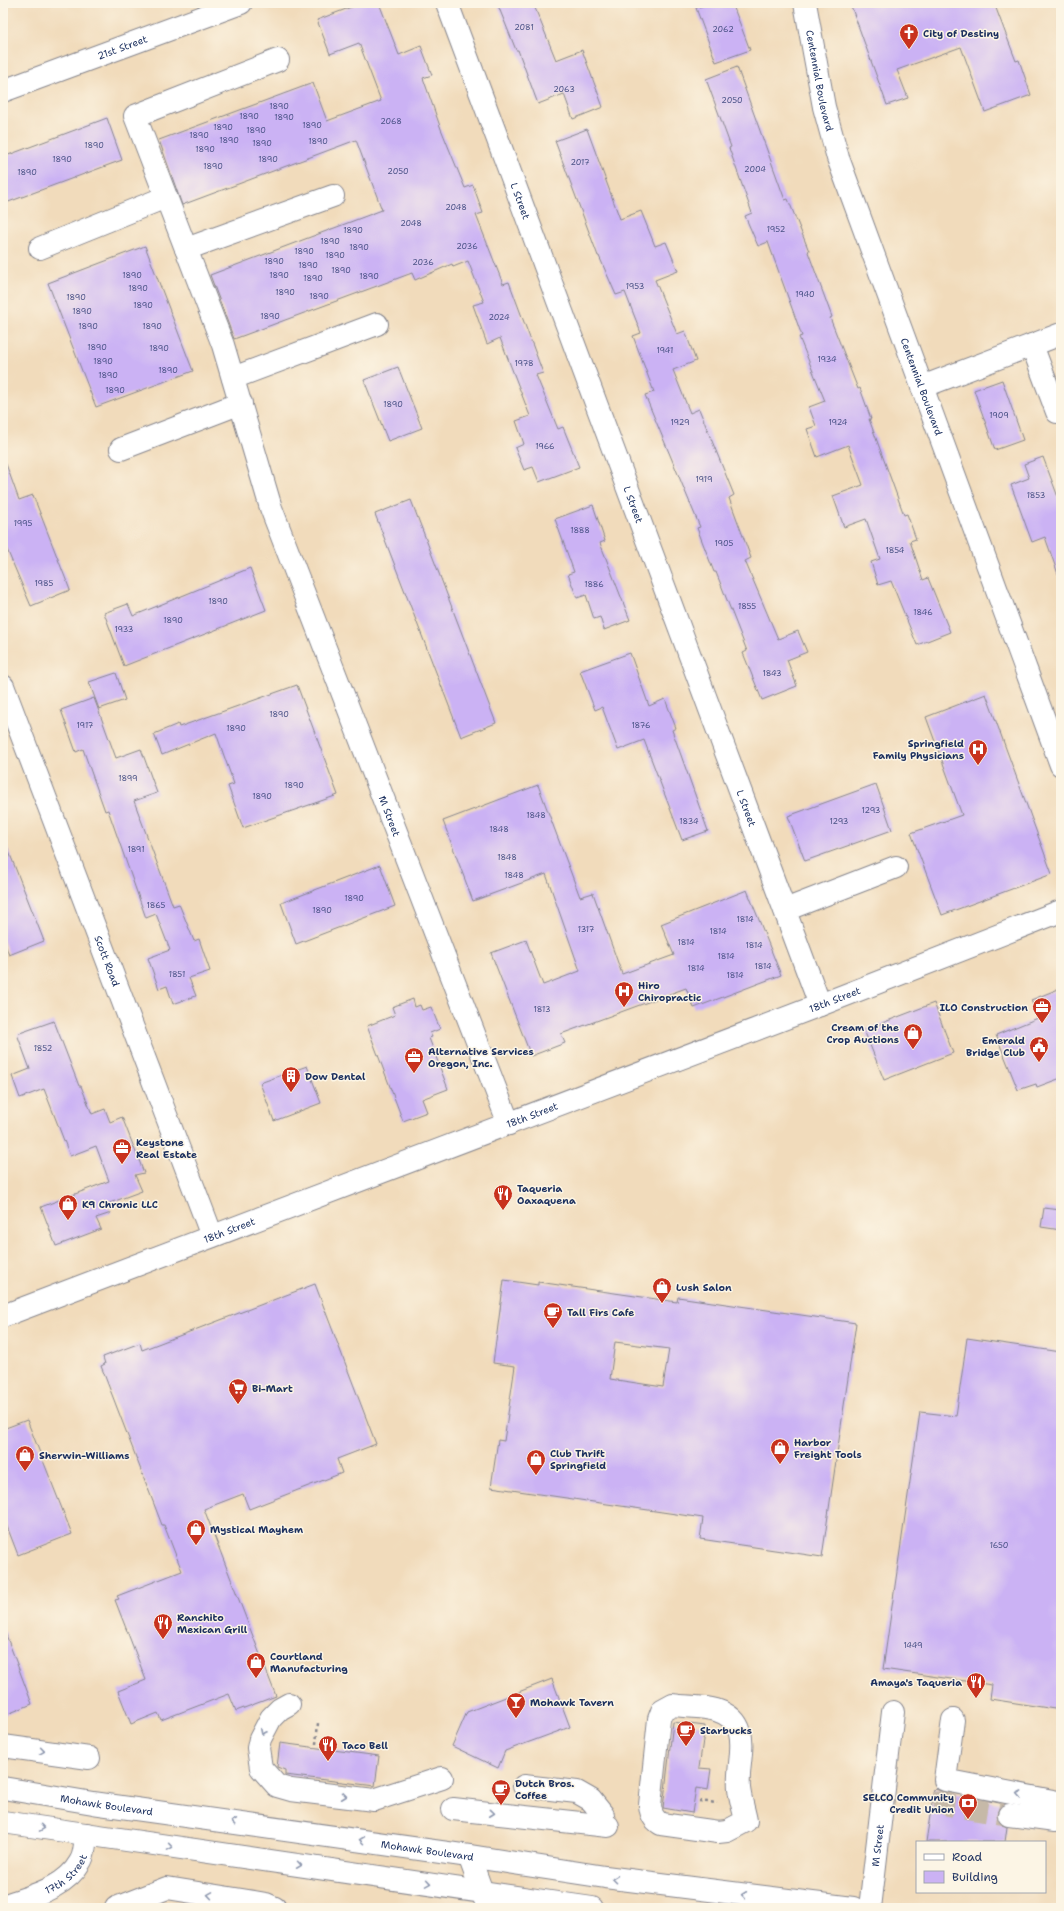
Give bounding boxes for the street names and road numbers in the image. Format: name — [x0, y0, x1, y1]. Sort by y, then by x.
street label: Centennial Boulevard — [803, 29, 836, 133]
street label: 21st Street — [96, 32, 149, 63]
street label: L Street — [507, 181, 533, 221]
street label: Centennial Boulevard — [898, 336, 946, 438]
street label: L Street — [620, 484, 646, 525]
street label: L Street — [733, 788, 759, 828]
street label: M Street — [376, 794, 403, 838]
street label: Scott Road — [91, 934, 123, 989]
street label: 18th Street — [807, 984, 863, 1016]
street label: 18th Street — [505, 1099, 560, 1131]
street label: 18th Street — [202, 1215, 257, 1246]
street label: Mohawk Boulevard — [59, 1792, 154, 1818]
street label: M Street — [869, 1824, 887, 1867]
street label: Mohawk Boulevard — [380, 1838, 475, 1864]
street label: 17th Street — [43, 1853, 90, 1897]

